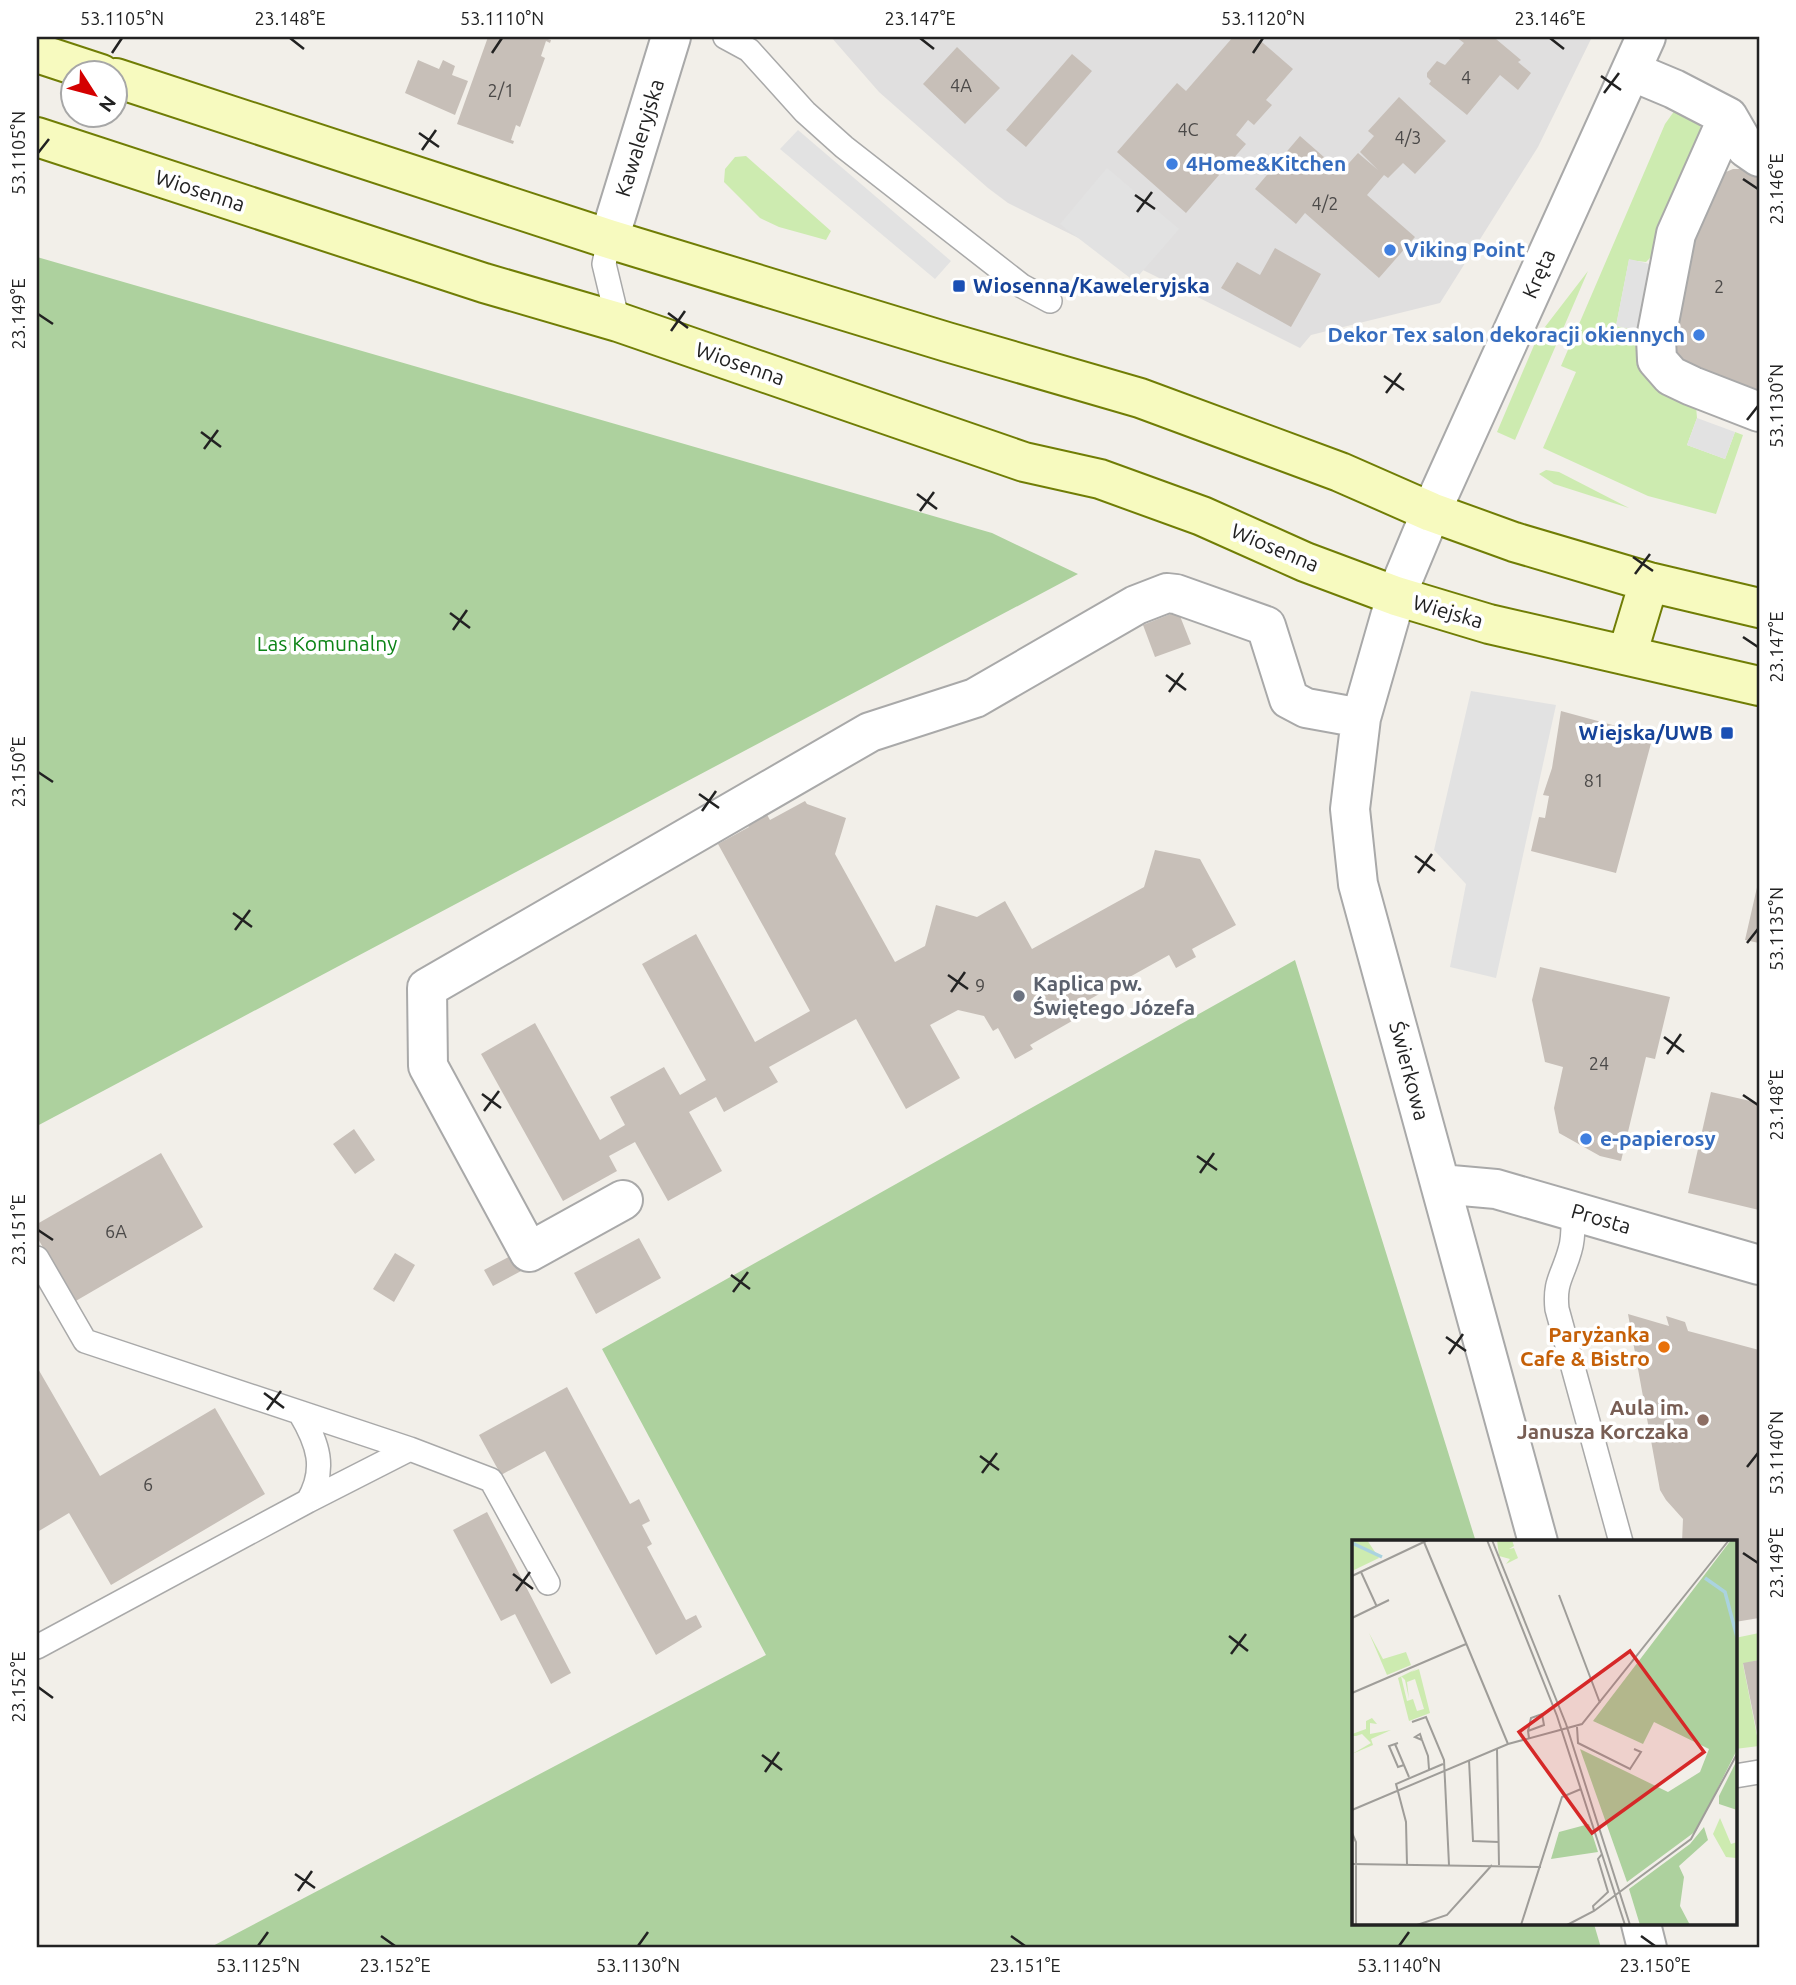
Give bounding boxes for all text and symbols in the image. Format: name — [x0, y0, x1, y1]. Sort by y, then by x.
text: 53.1105°N — [80, 8, 164, 28]
text: 23.148°E — [254, 8, 326, 28]
text: 53.1110°N — [460, 8, 544, 28]
text: 23.147°E — [884, 8, 956, 28]
text: 53.1120°N — [1221, 8, 1305, 28]
text: 23.146°E — [1514, 8, 1586, 28]
north arrow — [60, 60, 130, 130]
house number: 4 — [1461, 67, 1471, 87]
house number: 4A — [950, 75, 972, 95]
street label: Kawaleryjska — [610, 76, 668, 199]
house number: 2/1 — [488, 80, 514, 100]
text: N — [95, 92, 121, 116]
text: 53.1105°N — [8, 111, 28, 195]
house number: 4C — [1177, 119, 1199, 139]
house number: 4/3 — [1395, 127, 1421, 147]
place label: 4Home&Kitchen — [1186, 151, 1346, 175]
text: 23.146°E — [1766, 153, 1786, 225]
marker: 4Home&Kitchen — [1164, 156, 1180, 172]
street label: Wiosenna — [153, 164, 248, 216]
house number: 4/2 — [1312, 193, 1338, 213]
place label: Viking Point — [1404, 237, 1525, 261]
marker: Viking Point — [1382, 242, 1398, 258]
street label: Kręta — [1517, 245, 1559, 302]
place label: Wiosenna/Kaweleryjska — [973, 273, 1210, 297]
house number: 2 — [1714, 276, 1724, 296]
text: 23.149°E — [8, 278, 28, 350]
marker: Wiosenna/Kaweleryjska — [951, 278, 967, 294]
place label: Dekor Tex salon dekoracji okiennych — [1328, 322, 1685, 346]
marker: Dekor Tex salon dekoracji okiennych — [1691, 327, 1707, 343]
street label: Wiosenna — [693, 337, 788, 389]
text: 53.1130°N — [1766, 364, 1786, 448]
street label: Wiosenna — [1228, 518, 1323, 576]
street label: Wiejska — [1410, 590, 1486, 633]
text: 23.147°E — [1766, 611, 1786, 683]
park label: Las Komunalny — [257, 631, 397, 655]
place label: Wiejska/UWB — [1578, 720, 1713, 744]
marker: Wiejska/UWB — [1719, 725, 1735, 741]
text: 23.150°E — [8, 736, 28, 808]
house number: 81 — [1584, 770, 1604, 790]
text: 53.1135°N — [1766, 887, 1786, 971]
place label: Kaplica pw. Świętego Józefa — [1033, 971, 1195, 1019]
house number: 9 — [975, 975, 985, 995]
marker: Kaplica pw. Świętego Józefa — [1011, 988, 1027, 1004]
street label: Świerkowa — [1385, 1019, 1435, 1123]
house number: 24 — [1589, 1053, 1609, 1073]
text: 23.148°E — [1766, 1069, 1786, 1141]
place label: e-papierosy — [1600, 1126, 1716, 1150]
marker: e-papierosy — [1578, 1131, 1594, 1147]
text: 23.151°E — [8, 1194, 28, 1266]
street label: Prosta — [1569, 1198, 1634, 1238]
house number: 6A — [105, 1221, 127, 1241]
place label: Paryżanka Cafe & Bistro — [1520, 1322, 1650, 1370]
marker: Paryżanka Cafe & Bistro — [1656, 1339, 1672, 1355]
place label: Aula im. Janusza Korczaka — [1517, 1395, 1689, 1443]
text: 53.1140°N — [1766, 1411, 1786, 1495]
marker: Aula im. Janusza Korczaka — [1695, 1412, 1711, 1428]
house number: 6 — [143, 1474, 153, 1494]
text: 23.149°E — [1766, 1527, 1786, 1599]
inset map — [1352, 1540, 1736, 1926]
text: 23.152°E — [8, 1651, 28, 1723]
text: 53.1125°N — [216, 1955, 300, 1975]
text: 23.152°E — [359, 1955, 431, 1975]
text: 53.1130°N — [596, 1955, 680, 1975]
text: 23.151°E — [989, 1955, 1061, 1975]
text: 53.1140°N — [1357, 1955, 1441, 1975]
text: 23.150°E — [1619, 1955, 1691, 1975]

